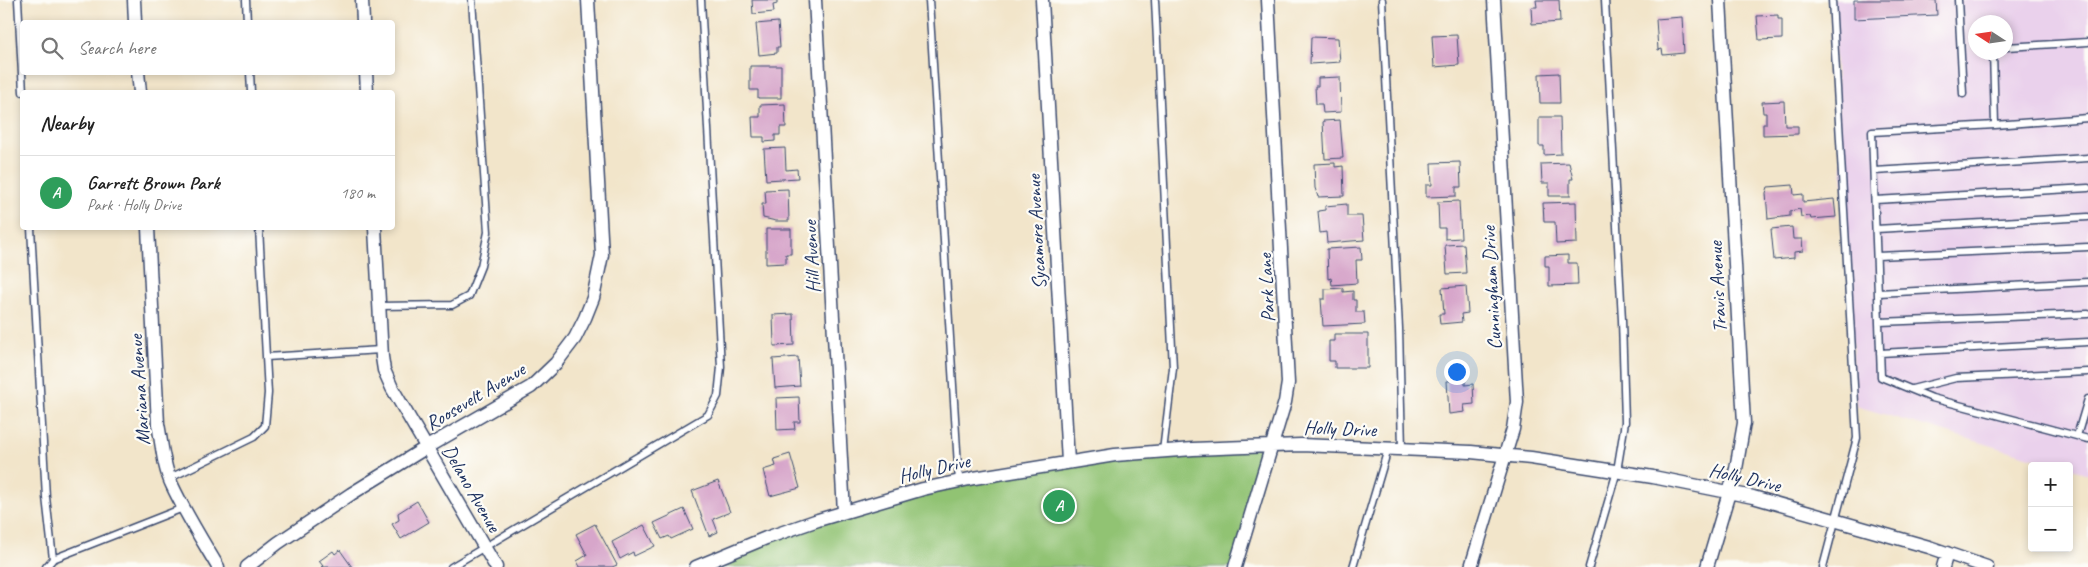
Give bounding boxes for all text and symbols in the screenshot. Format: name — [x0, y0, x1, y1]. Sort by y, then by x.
north arrow — [1968, 15, 2013, 60]
search box — [20, 20, 395, 75]
icon: search — [38, 34, 66, 62]
text: Search here — [78, 36, 155, 60]
text: Nearby — [40, 110, 93, 136]
text: Garrett Brown Park — [87, 171, 220, 195]
street label: Sycamore Avenue — [1021, 172, 1052, 290]
text: A — [52, 183, 60, 203]
text: 180 m — [341, 183, 375, 203]
text: Park · Holly Drive — [87, 195, 181, 215]
street label: Hill Avenue — [797, 218, 826, 294]
street label: Cunningham Drive — [1476, 224, 1507, 350]
street label: Travis Avenue — [1703, 239, 1732, 333]
street label: Park Lane — [1252, 252, 1281, 323]
street label: Mariana Avenue — [123, 332, 156, 446]
street label: Roosevelt Avenue — [421, 356, 531, 436]
your location — [1444, 359, 1470, 385]
street label: Holly Drive — [1303, 415, 1378, 442]
street label: Delano Avenue — [437, 440, 507, 538]
street label: Holly Drive — [896, 448, 974, 489]
street label: Holly Drive — [1707, 457, 1784, 498]
map controls — [2028, 462, 2073, 552]
button: + — [2028, 462, 2073, 507]
pin: A — [1043, 487, 1075, 525]
button: − — [2028, 507, 2073, 552]

